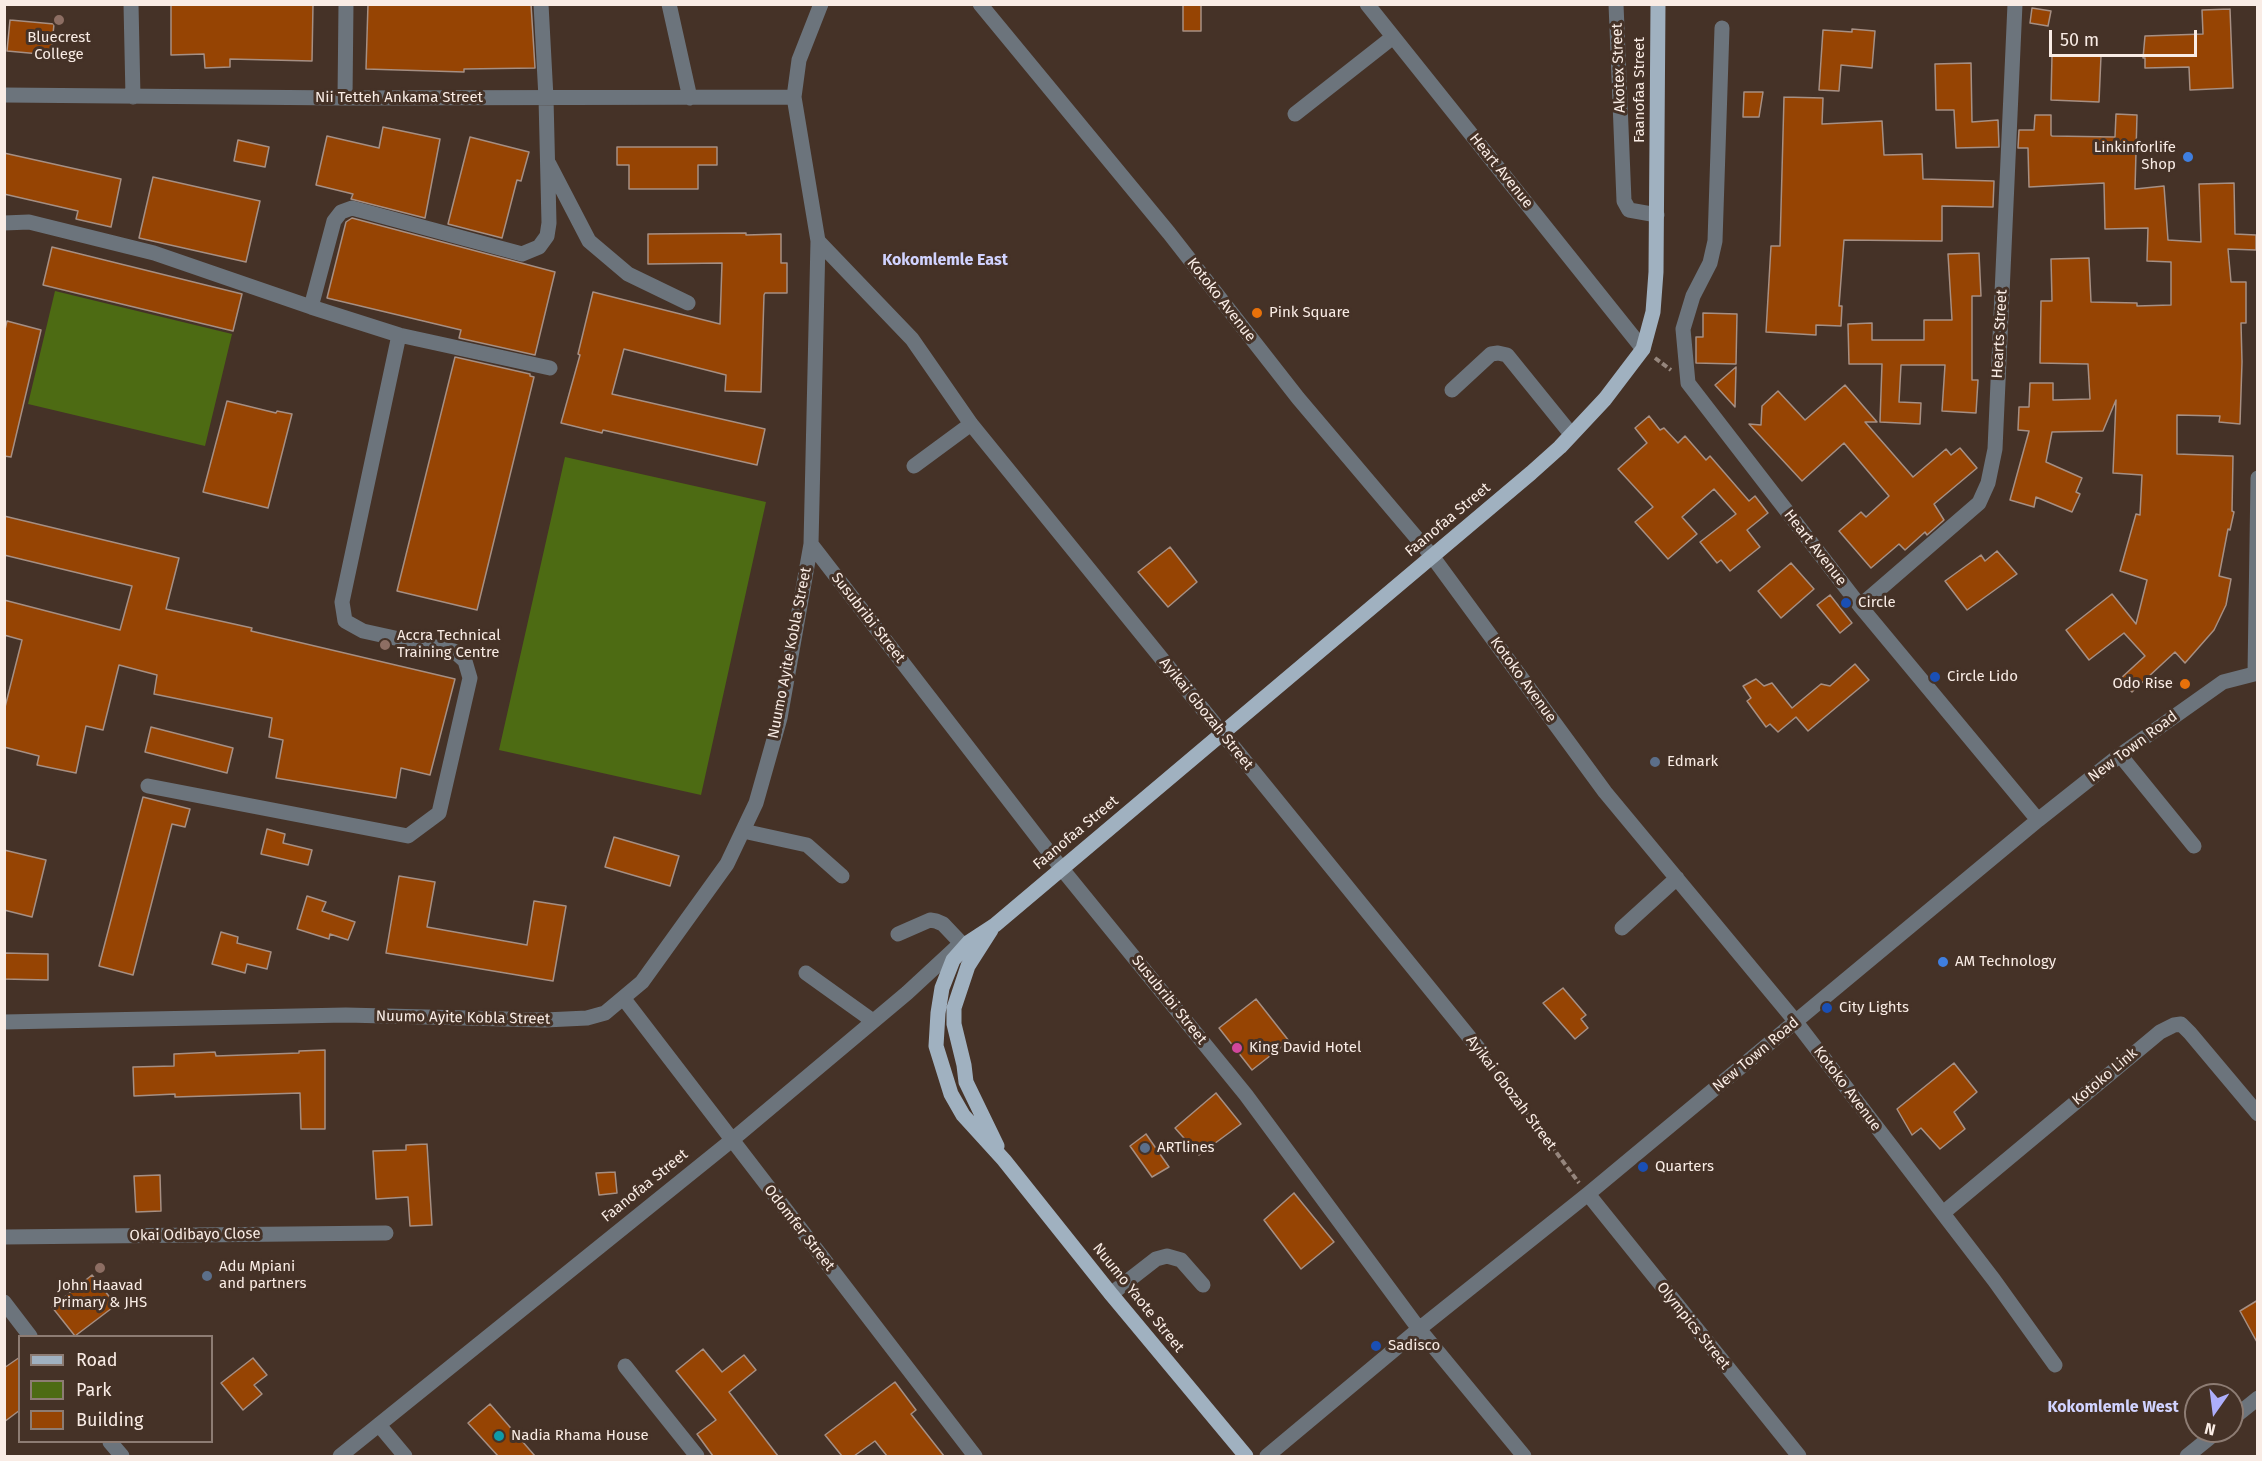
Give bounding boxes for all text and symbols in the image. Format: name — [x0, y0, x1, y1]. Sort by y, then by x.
marker: Bluecrest College — [52, 13, 66, 27]
scale bar — [2052, 18, 2200, 56]
street label: Akotex Street — [1608, 23, 1630, 113]
place label: Bluecrest College — [27, 29, 91, 64]
text: 50 m — [2060, 29, 2099, 51]
street label: Faanofaa Street — [1631, 37, 1649, 143]
street label: Nii Tetteh Ankama Street — [315, 89, 483, 107]
street label: Heart Avenue — [1465, 130, 1537, 212]
place label: Linkinforlife Shop — [2094, 139, 2176, 174]
marker: Linkinforlife Shop — [2181, 150, 2195, 164]
district label: Kokomlemle East — [882, 251, 1008, 271]
street label: Kotoko Avenue — [1183, 255, 1259, 345]
street label: Hearts Street — [1989, 289, 2011, 379]
place label: Pink Square — [1269, 304, 1350, 322]
marker: Pink Square — [1250, 306, 1264, 320]
street label: Faanofaa Street — [1402, 479, 1494, 561]
street label: Heart Avenue — [1780, 506, 1850, 590]
street label: Nuumo Ayite Kobla Street — [765, 566, 815, 740]
street label: Susubribi Street — [827, 569, 909, 667]
place label: Circle — [1858, 594, 1896, 612]
marker: Circle — [1839, 596, 1853, 610]
place label: Accra Technical Training Centre — [397, 627, 501, 662]
street label: Kotoko Avenue — [1486, 634, 1560, 726]
marker: Accra Technical Training Centre — [378, 638, 392, 652]
street label: Ayikai Gbozah Street — [1155, 654, 1257, 774]
place label: Circle Lido — [1947, 668, 2018, 686]
marker: Circle Lido — [1928, 670, 1942, 684]
place label: Odo Rise — [2112, 675, 2173, 693]
marker: Odo Rise — [2178, 677, 2192, 691]
street label: New Town Road — [2085, 708, 2181, 786]
place label: Edmark — [1667, 753, 1718, 771]
marker: Edmark — [1648, 755, 1662, 769]
street label: Faanofaa Street — [1030, 792, 1122, 874]
street label: Susubribi Street — [1128, 952, 1210, 1048]
place label: AM Technology — [1955, 953, 2056, 971]
marker: AM Technology — [1936, 955, 1950, 969]
place label: City Lights — [1839, 999, 1909, 1017]
marker: City Lights — [1820, 1001, 1834, 1015]
street label: Nuumo Ayite Kobla Street — [376, 1007, 550, 1029]
street label: New Town Road — [1709, 1014, 1803, 1096]
street label: Ayikai Gbozah Street — [1462, 1032, 1560, 1154]
place label: King David Hotel — [1249, 1039, 1361, 1057]
marker: King David Hotel — [1230, 1041, 1244, 1055]
street label: Kotoko Avenue — [1809, 1043, 1885, 1135]
street label: Kotoko Link — [2069, 1044, 2141, 1110]
place label: ARTlines — [1157, 1139, 1215, 1157]
marker: ARTlines — [1138, 1141, 1152, 1155]
street label: Faanofaa Street — [598, 1146, 692, 1226]
place label: Quarters — [1655, 1158, 1714, 1176]
marker: Quarters — [1636, 1160, 1650, 1174]
street label: Odomfer Street — [760, 1181, 838, 1275]
street label: Okai Odibayo Close — [129, 1225, 261, 1245]
street label: Nuumo Yaote Street — [1088, 1240, 1188, 1356]
place label: Adu Mpiani and partners — [219, 1258, 307, 1293]
marker: John Haavad Primary & JHS — [93, 1261, 107, 1275]
marker: Adu Mpiani and partners — [200, 1269, 214, 1283]
place label: John Haavad Primary & JHS — [53, 1277, 147, 1312]
street label: Olympics Street — [1652, 1279, 1734, 1373]
legend — [18, 1335, 213, 1443]
place label: Sadisco — [1388, 1337, 1440, 1355]
marker: Sadisco — [1369, 1339, 1383, 1353]
text: Road — [76, 1349, 118, 1371]
text: Park — [76, 1379, 111, 1401]
north arrow — [2184, 1383, 2244, 1443]
district label: Kokomlemle West — [2047, 1398, 2179, 1418]
text: Building — [76, 1409, 143, 1431]
text: N — [2203, 1419, 2217, 1440]
place label: Nadia Rhama House — [511, 1427, 649, 1445]
marker: Nadia Rhama House — [492, 1429, 506, 1443]

